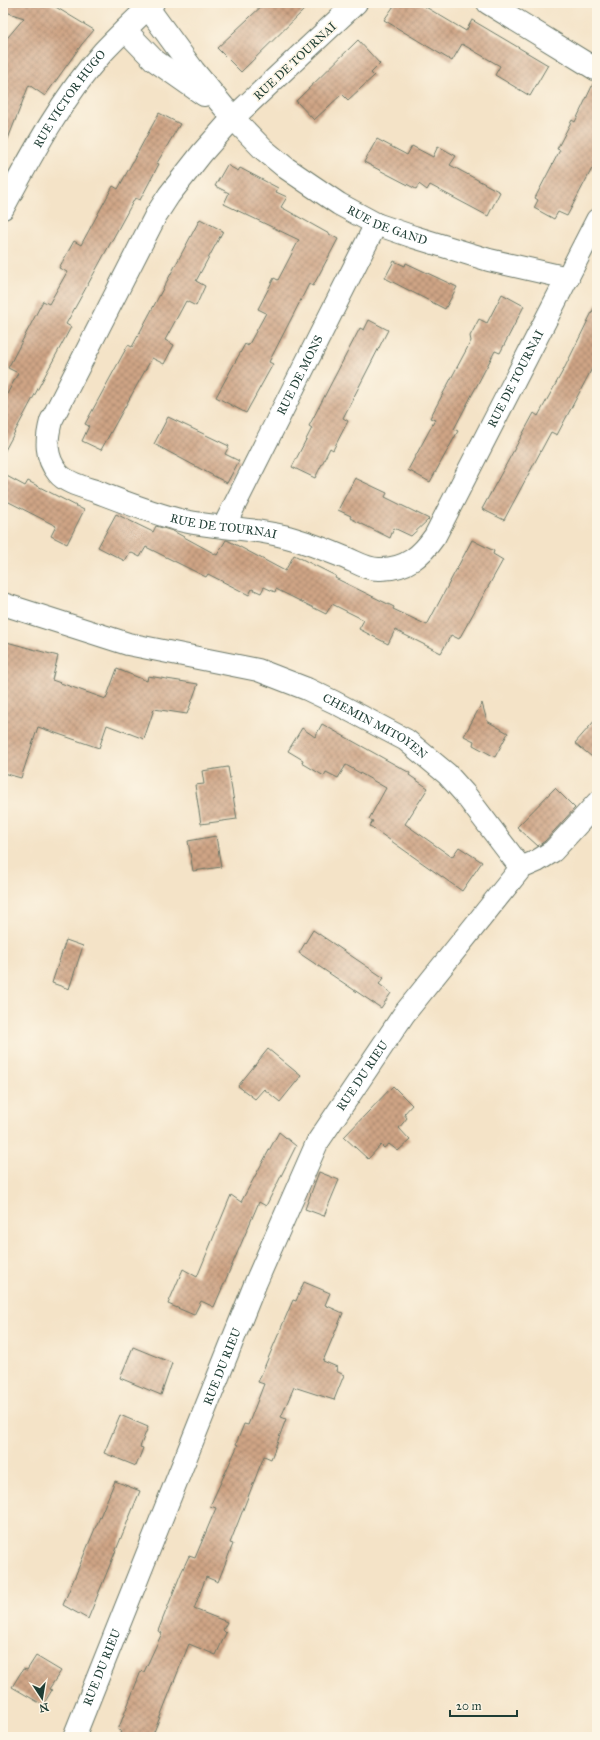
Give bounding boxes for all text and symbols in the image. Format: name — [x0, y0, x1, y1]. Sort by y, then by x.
street label: RUE DE TOURNAI — [251, 19, 339, 103]
street label: RUE VICTOR HUGO — [31, 47, 109, 150]
street label: RUE DE GAND — [344, 203, 429, 248]
street label: RUE DE TOURNAI — [485, 328, 546, 430]
street label: RUE DE MONS — [274, 333, 326, 417]
street label: RUE DE TOURNAI — [169, 511, 278, 541]
street label: CHEMIN MITOYEN — [320, 691, 430, 762]
street label: RUE DU RIEU — [334, 1037, 391, 1114]
street label: RUE DU RIEU — [201, 1325, 244, 1407]
street label: RUE DU RIEU — [80, 1626, 124, 1708]
north arrow — [22, 1678, 62, 1718]
scale bar — [450, 1692, 517, 1718]
text: 20 m — [456, 1699, 482, 1713]
text: N — [37, 1700, 50, 1715]

